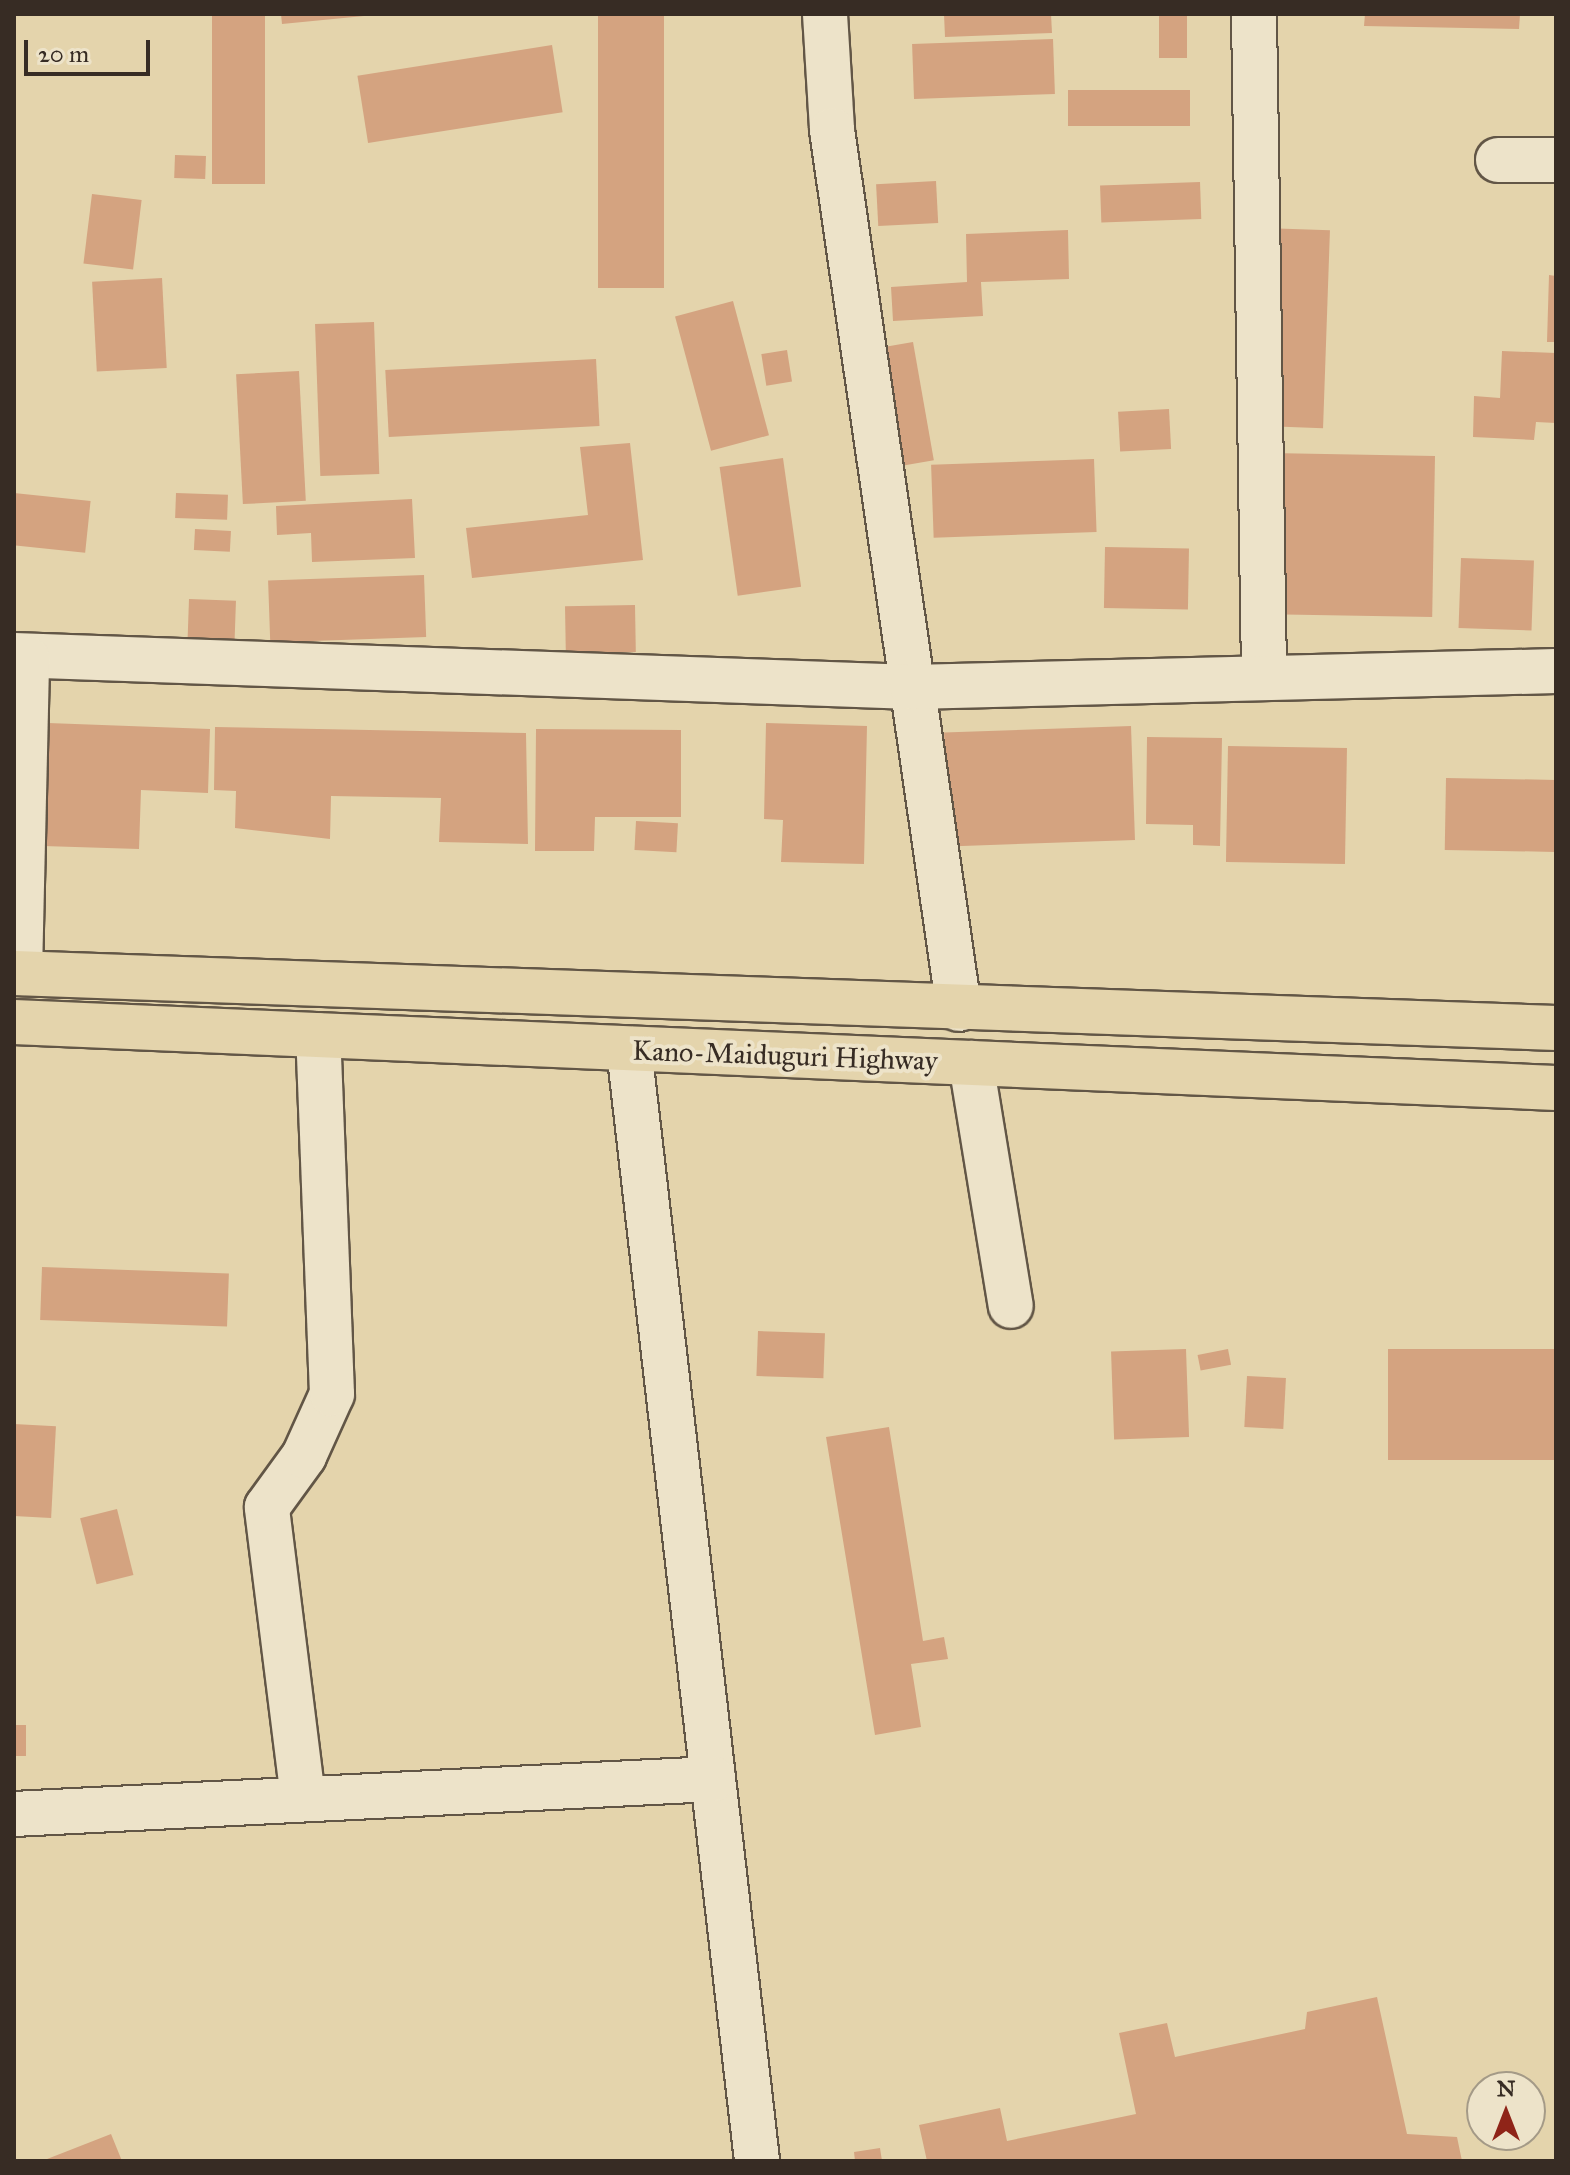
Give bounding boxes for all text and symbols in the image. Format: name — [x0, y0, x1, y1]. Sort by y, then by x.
scale bar — [28, 24, 154, 74]
text: 20 m — [38, 39, 89, 69]
street label: Kano-Maiduguri Highway — [632, 1034, 938, 1078]
north arrow — [1466, 2071, 1546, 2151]
text: N — [1497, 2075, 1515, 2102]

